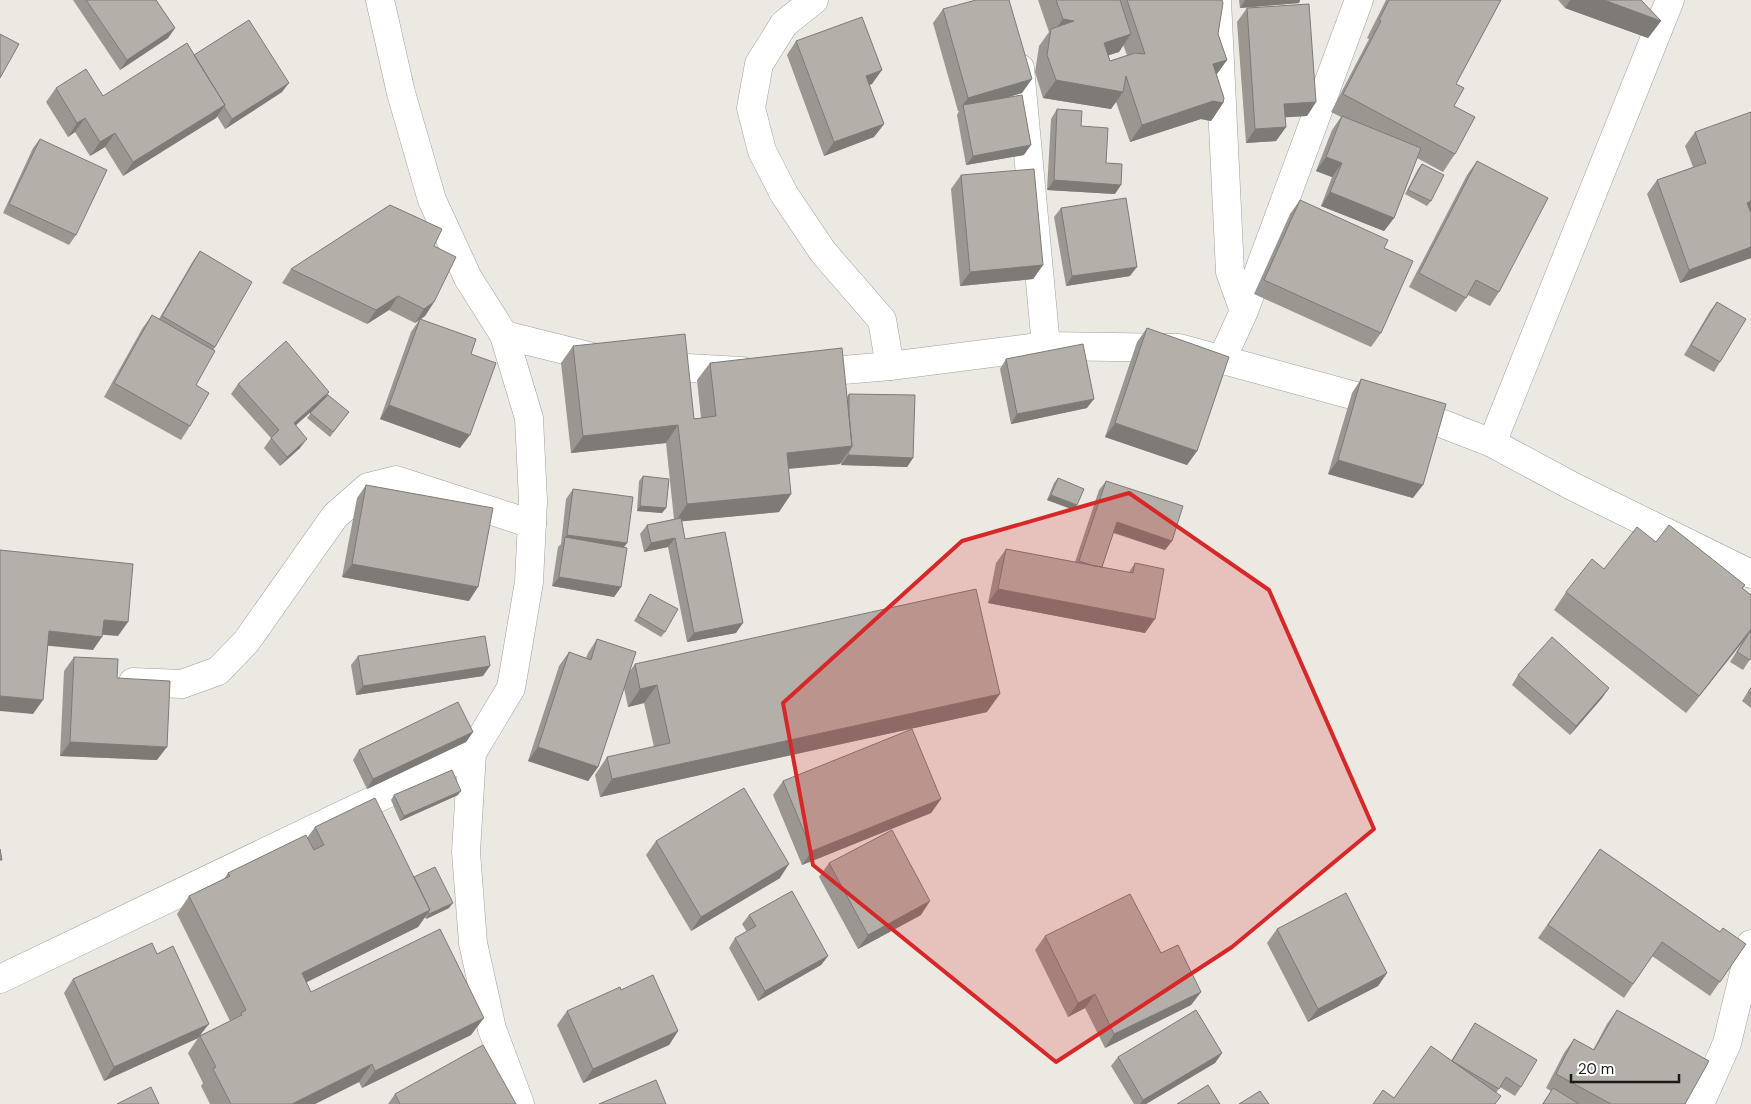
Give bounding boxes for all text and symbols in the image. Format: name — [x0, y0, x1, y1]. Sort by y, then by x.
scale bar — [1571, 1052, 1678, 1084]
text: 20 m — [1578, 1059, 1614, 1079]

